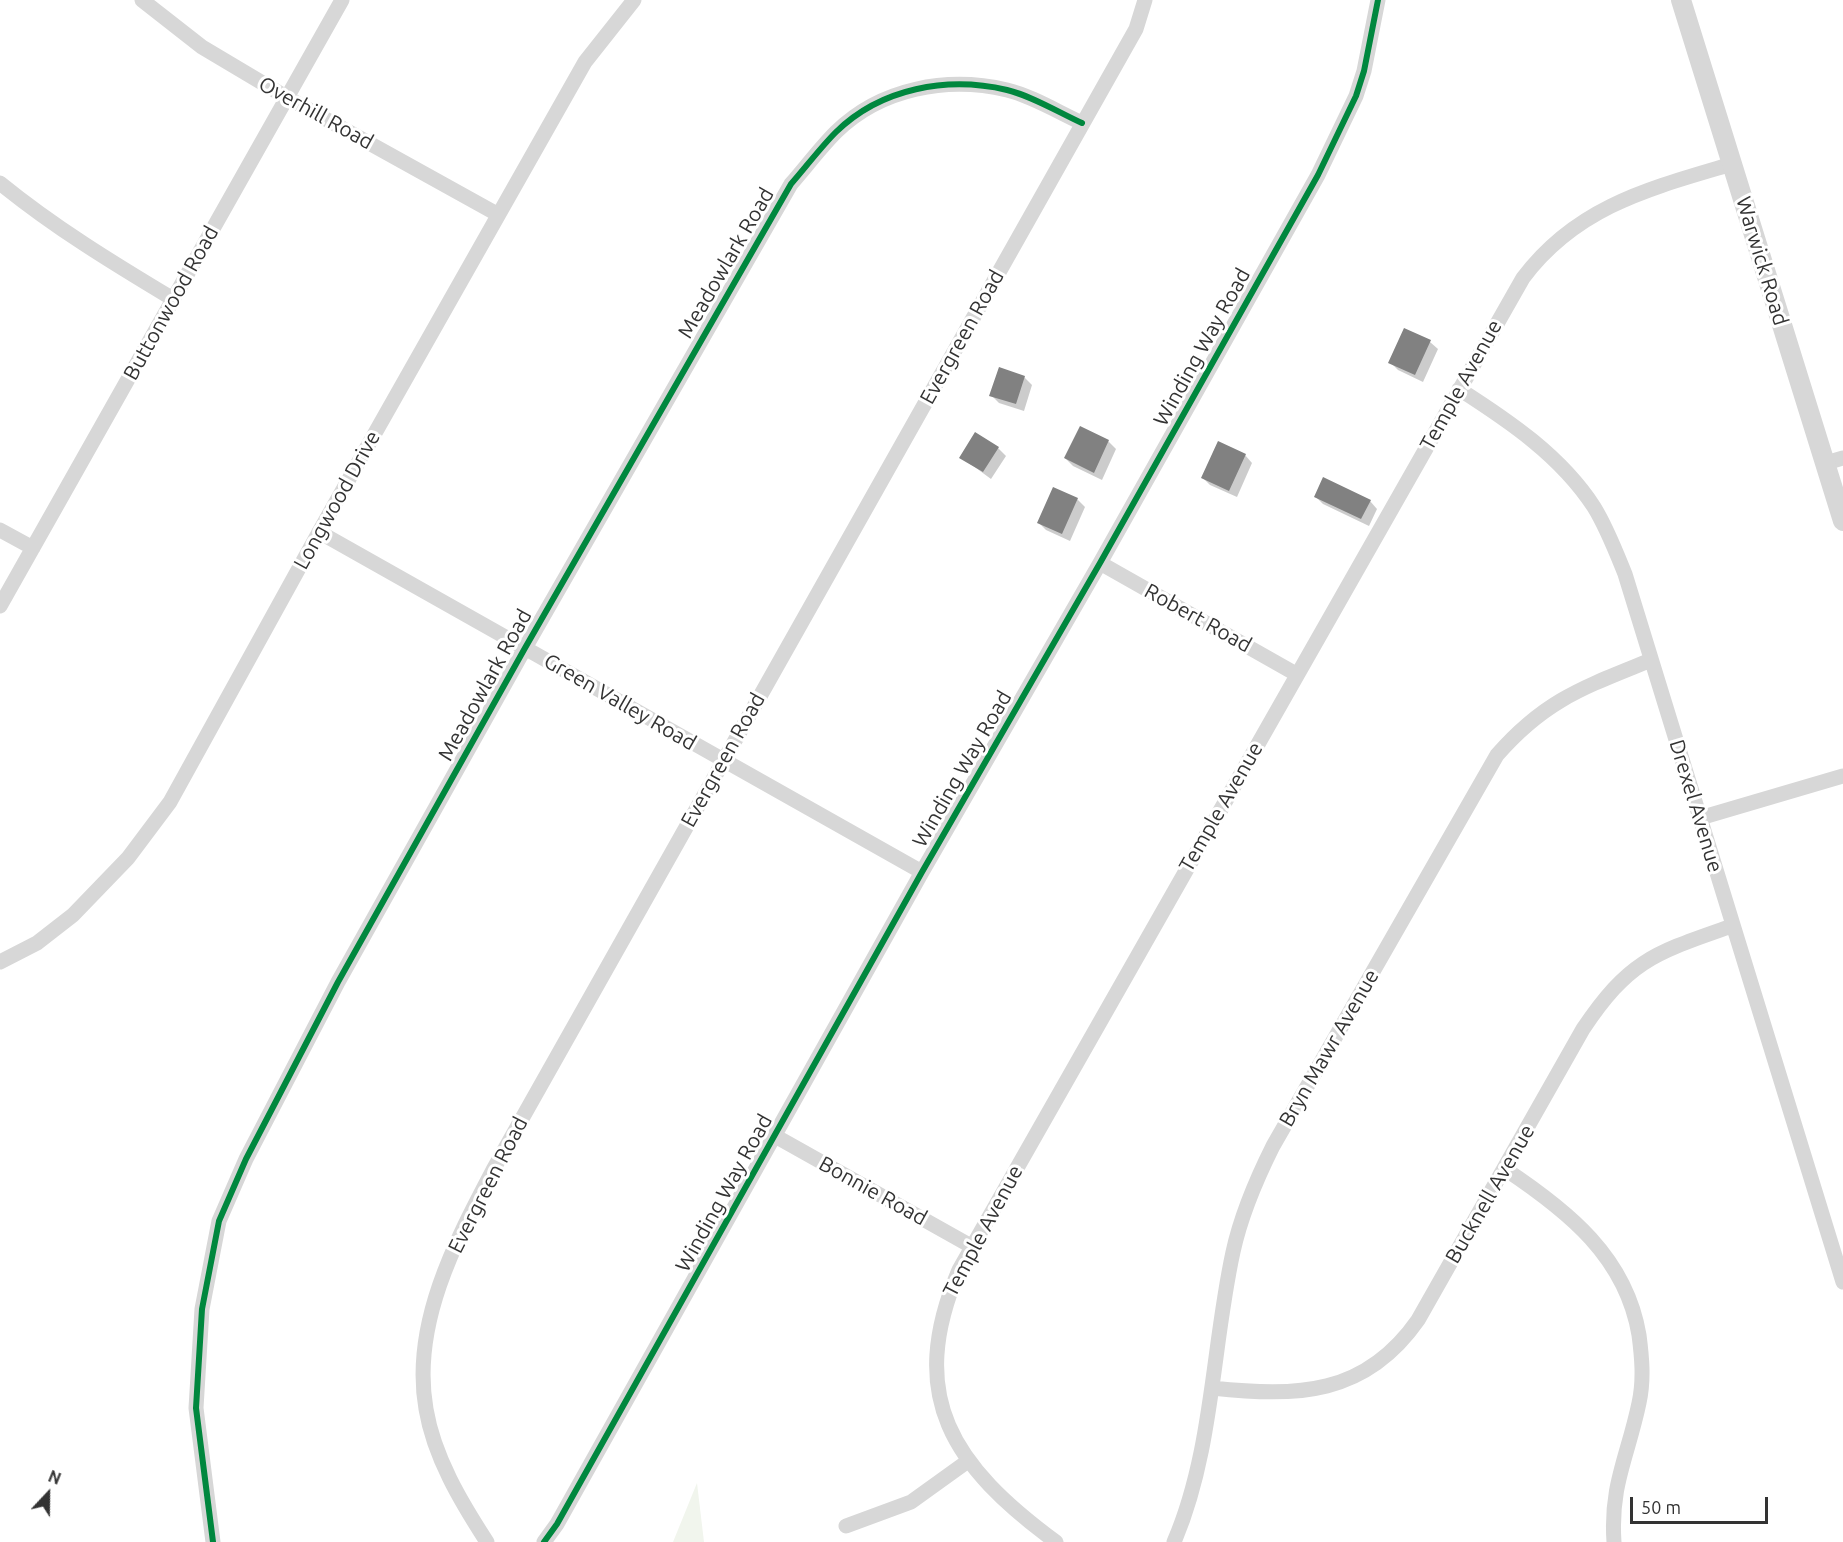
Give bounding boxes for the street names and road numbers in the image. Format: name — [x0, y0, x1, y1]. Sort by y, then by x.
street label: Overhill Road — [254, 71, 378, 155]
street label: Meadowlark Road — [673, 183, 779, 343]
street label: Warwick Road — [1730, 194, 1794, 328]
street label: Buttonwood Road — [118, 222, 224, 384]
street label: Winding Way Road — [1148, 264, 1256, 430]
street label: Evergreen Road — [915, 265, 1009, 409]
street label: Temple Avenue — [1415, 315, 1507, 455]
street label: Longwood Drive — [289, 426, 385, 574]
street label: Robert Road — [1140, 578, 1256, 658]
street label: Meadowlark Road — [433, 605, 537, 765]
street label: Green Valley Road — [539, 648, 701, 756]
street label: Winding Way Road — [907, 686, 1017, 852]
street label: Evergreen Road — [676, 688, 770, 832]
street label: Drexel Avenue — [1664, 737, 1728, 875]
street label: Temple Avenue — [1174, 738, 1268, 876]
street label: Bryn Mawr Avenue — [1274, 965, 1384, 1131]
street label: Winding Way Road — [670, 1110, 778, 1276]
street label: Evergreen Road — [443, 1113, 533, 1257]
street label: Bucknell Avenue — [1440, 1120, 1540, 1268]
street label: Bonnie Road — [815, 1151, 931, 1231]
street label: Temple Avenue — [938, 1161, 1028, 1301]

